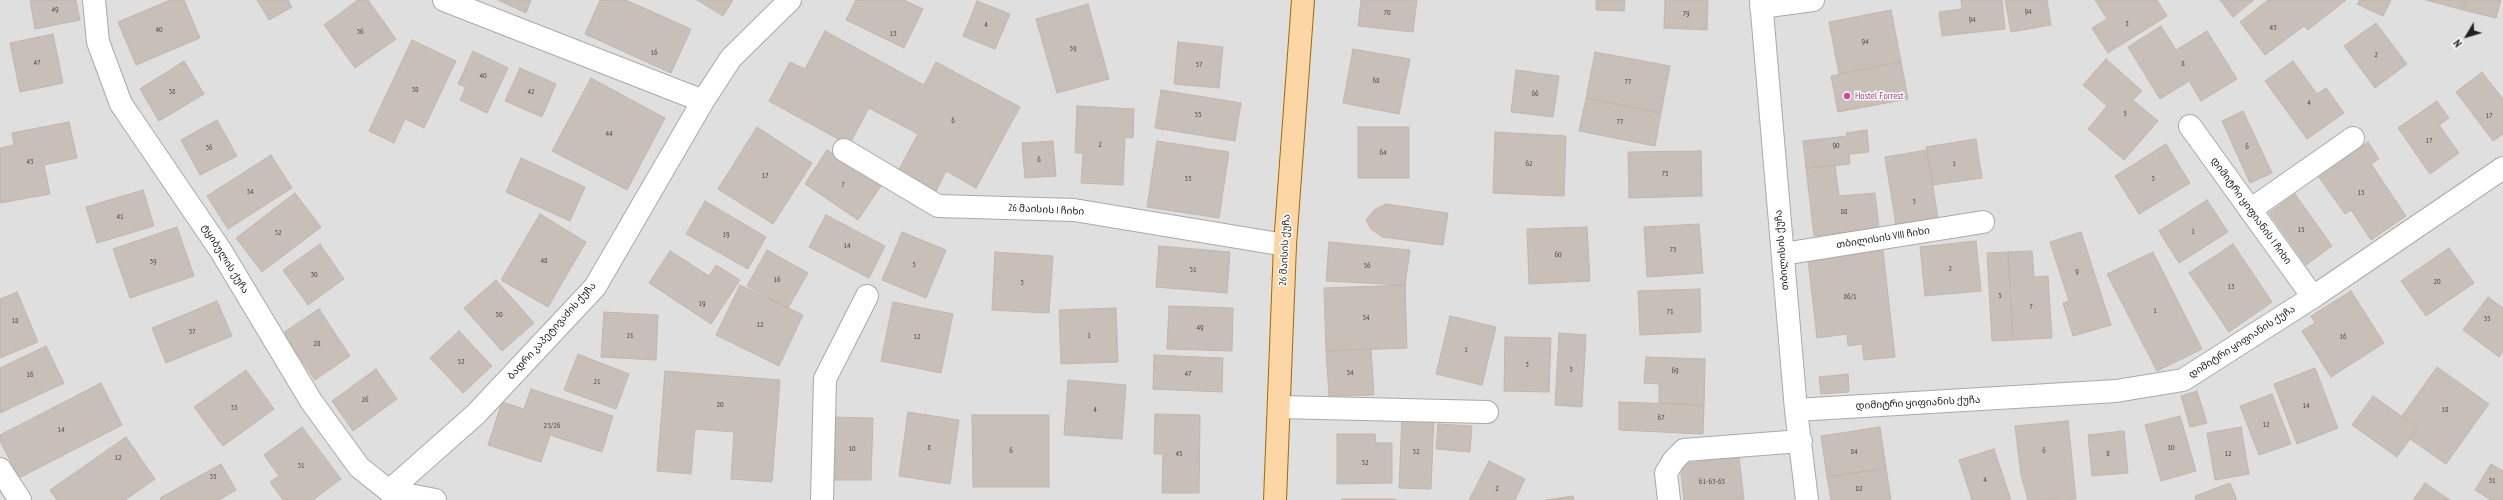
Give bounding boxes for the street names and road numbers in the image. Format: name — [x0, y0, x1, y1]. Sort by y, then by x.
street label: დიმიტრი ყიფიანის I ჩიხი — [2208, 155, 2294, 267]
street label: 26 მაისის I ჩიხი — [1008, 202, 1084, 218]
street label: თბილისის ქუჩა — [1773, 209, 1791, 291]
street label: 26 მაისის ქუჩა — [1277, 214, 1293, 286]
street label: ტყიბულის ქუჩა — [199, 222, 251, 296]
street label: თბილისის VIII ჩიხი — [1835, 225, 1931, 251]
street label: ბადრი კაპეტივაძის ქუჩა — [505, 280, 599, 382]
street label: დიმიტრი ყიფიანის ქუჩა — [2186, 303, 2298, 381]
street label: დიმიტრი ყიფიანის ქუჩა — [1855, 394, 1981, 412]

